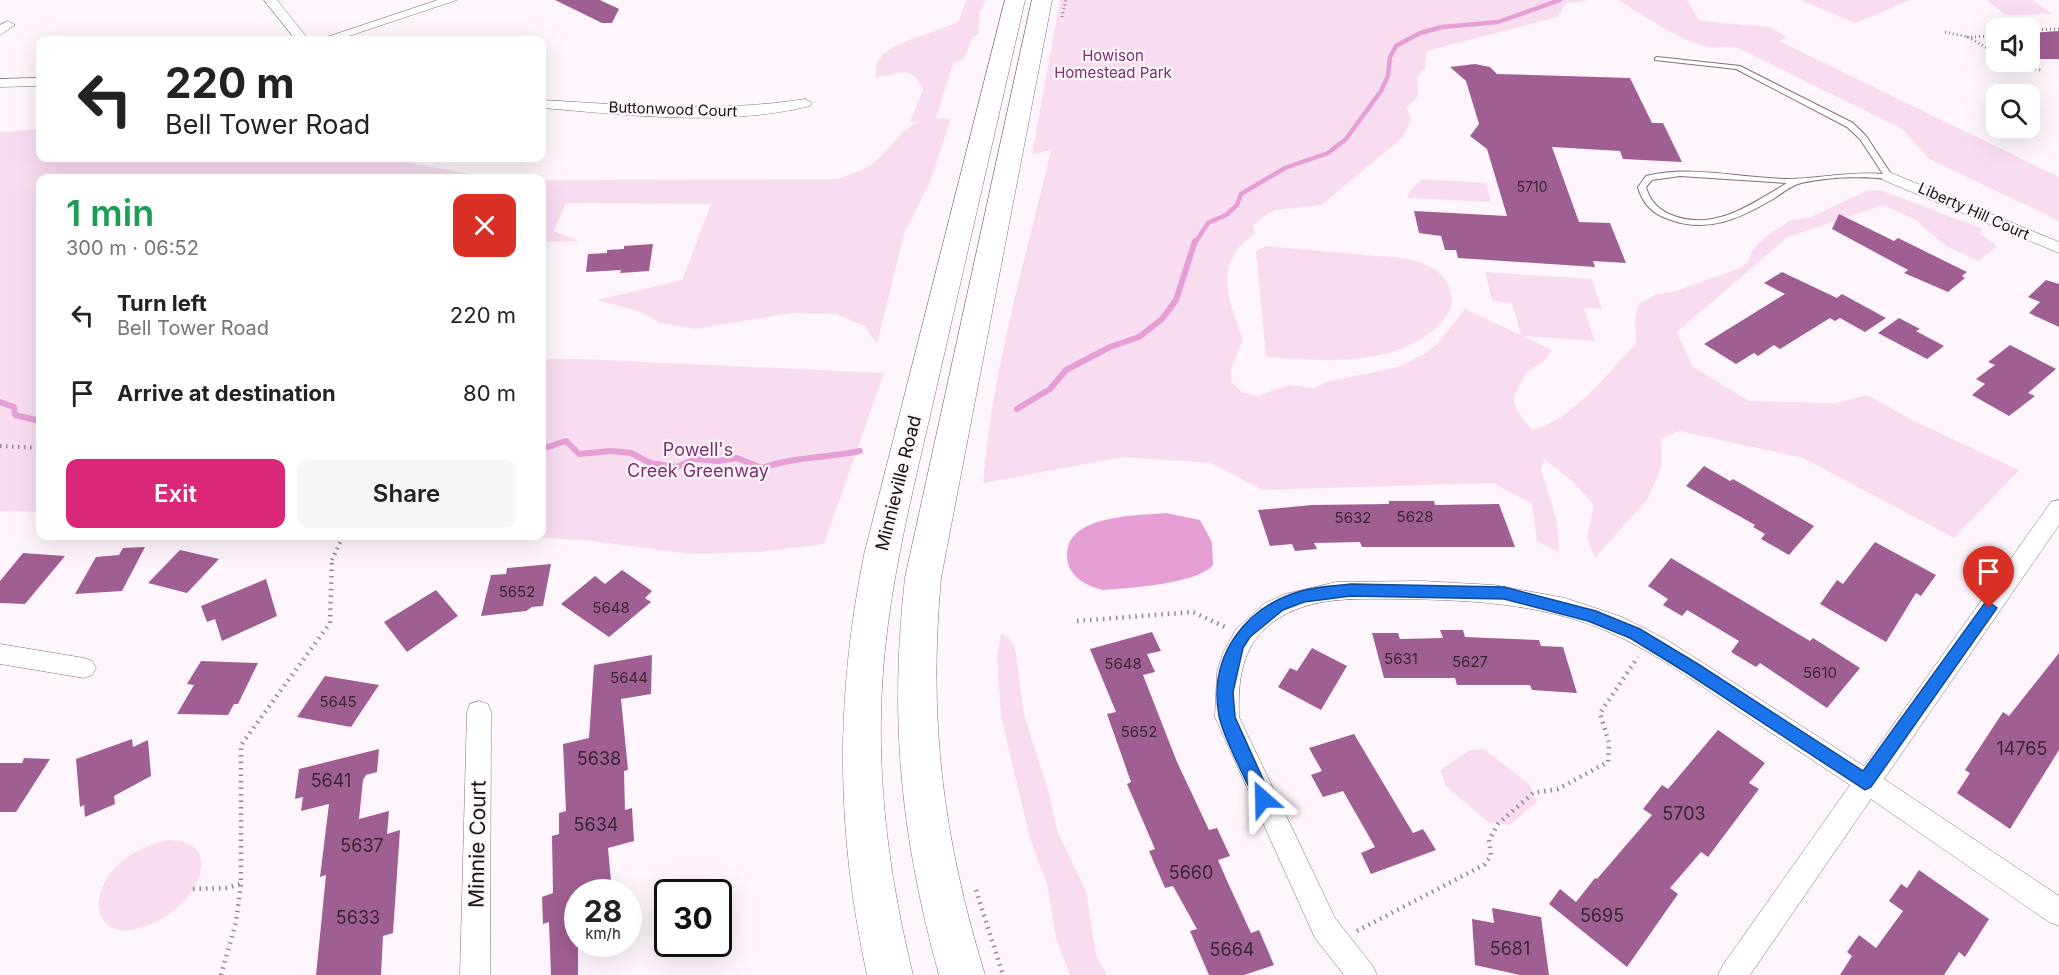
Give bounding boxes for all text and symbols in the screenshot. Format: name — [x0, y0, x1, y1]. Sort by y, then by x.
map controls — [1986, 18, 2040, 138]
button: sound — [1986, 18, 2040, 72]
park label: Howison Homestead Park — [1054, 46, 1173, 82]
text: 220 m — [165, 57, 295, 108]
icon: left — [66, 60, 144, 138]
button: search — [1986, 84, 2040, 138]
street label: Buttonwood Court — [608, 97, 738, 121]
text: Bell Tower Road — [165, 108, 370, 141]
house number: 5710 — [1517, 178, 1547, 195]
street label: Liberty Hill Court — [1915, 178, 2033, 244]
text: 1 min — [66, 191, 154, 235]
button: close — [453, 194, 516, 257]
text: 300 m · 06:52 — [66, 236, 199, 260]
text: Turn left — [117, 290, 207, 316]
icon: left — [66, 299, 99, 332]
text: 220 m — [450, 302, 516, 328]
text: Bell Tower Road — [117, 316, 269, 340]
icon: arrive — [66, 377, 99, 410]
text: Arrive at destination — [117, 380, 336, 406]
text: 80 m — [463, 380, 516, 406]
street label: Minnieville Road — [871, 413, 925, 553]
park label: Powell's Creek Greenway — [627, 439, 769, 481]
button: Exit — [66, 459, 285, 528]
button: Share — [297, 459, 516, 528]
house number: 5628 — [1397, 507, 1433, 526]
house number: 5632 — [1335, 508, 1371, 527]
pin — [1963, 546, 2014, 608]
icon: arrive — [1972, 555, 2005, 588]
house number: 5652 — [499, 582, 535, 601]
house number: 5648 — [592, 598, 630, 617]
house number: 5631 — [1384, 649, 1418, 668]
house number: 5627 — [1452, 652, 1488, 671]
house number: 5648 — [1104, 654, 1142, 673]
house number: 5610 — [1803, 663, 1837, 682]
house number: 5644 — [610, 668, 648, 687]
house number: 5645 — [319, 692, 357, 711]
house number: 5652 — [1121, 722, 1157, 741]
house number: 14765 — [1997, 738, 2047, 759]
house number: 5638 — [577, 748, 621, 769]
position arrow — [1231, 767, 1295, 831]
house number: 5641 — [311, 770, 351, 791]
street label: Minnie Court — [463, 780, 491, 908]
house number: 5703 — [1662, 803, 1706, 824]
house number: 5634 — [574, 814, 618, 835]
house number: 5637 — [340, 835, 384, 856]
house number: 5660 — [1169, 862, 1213, 883]
speed limit sign: 30 — [654, 879, 732, 957]
text: 28 — [584, 893, 622, 929]
house number: 5695 — [1580, 905, 1624, 926]
house number: 5633 — [336, 907, 380, 928]
text: km/h — [585, 924, 621, 943]
house number: 5681 — [1490, 938, 1530, 959]
house number: 5664 — [1210, 939, 1254, 960]

